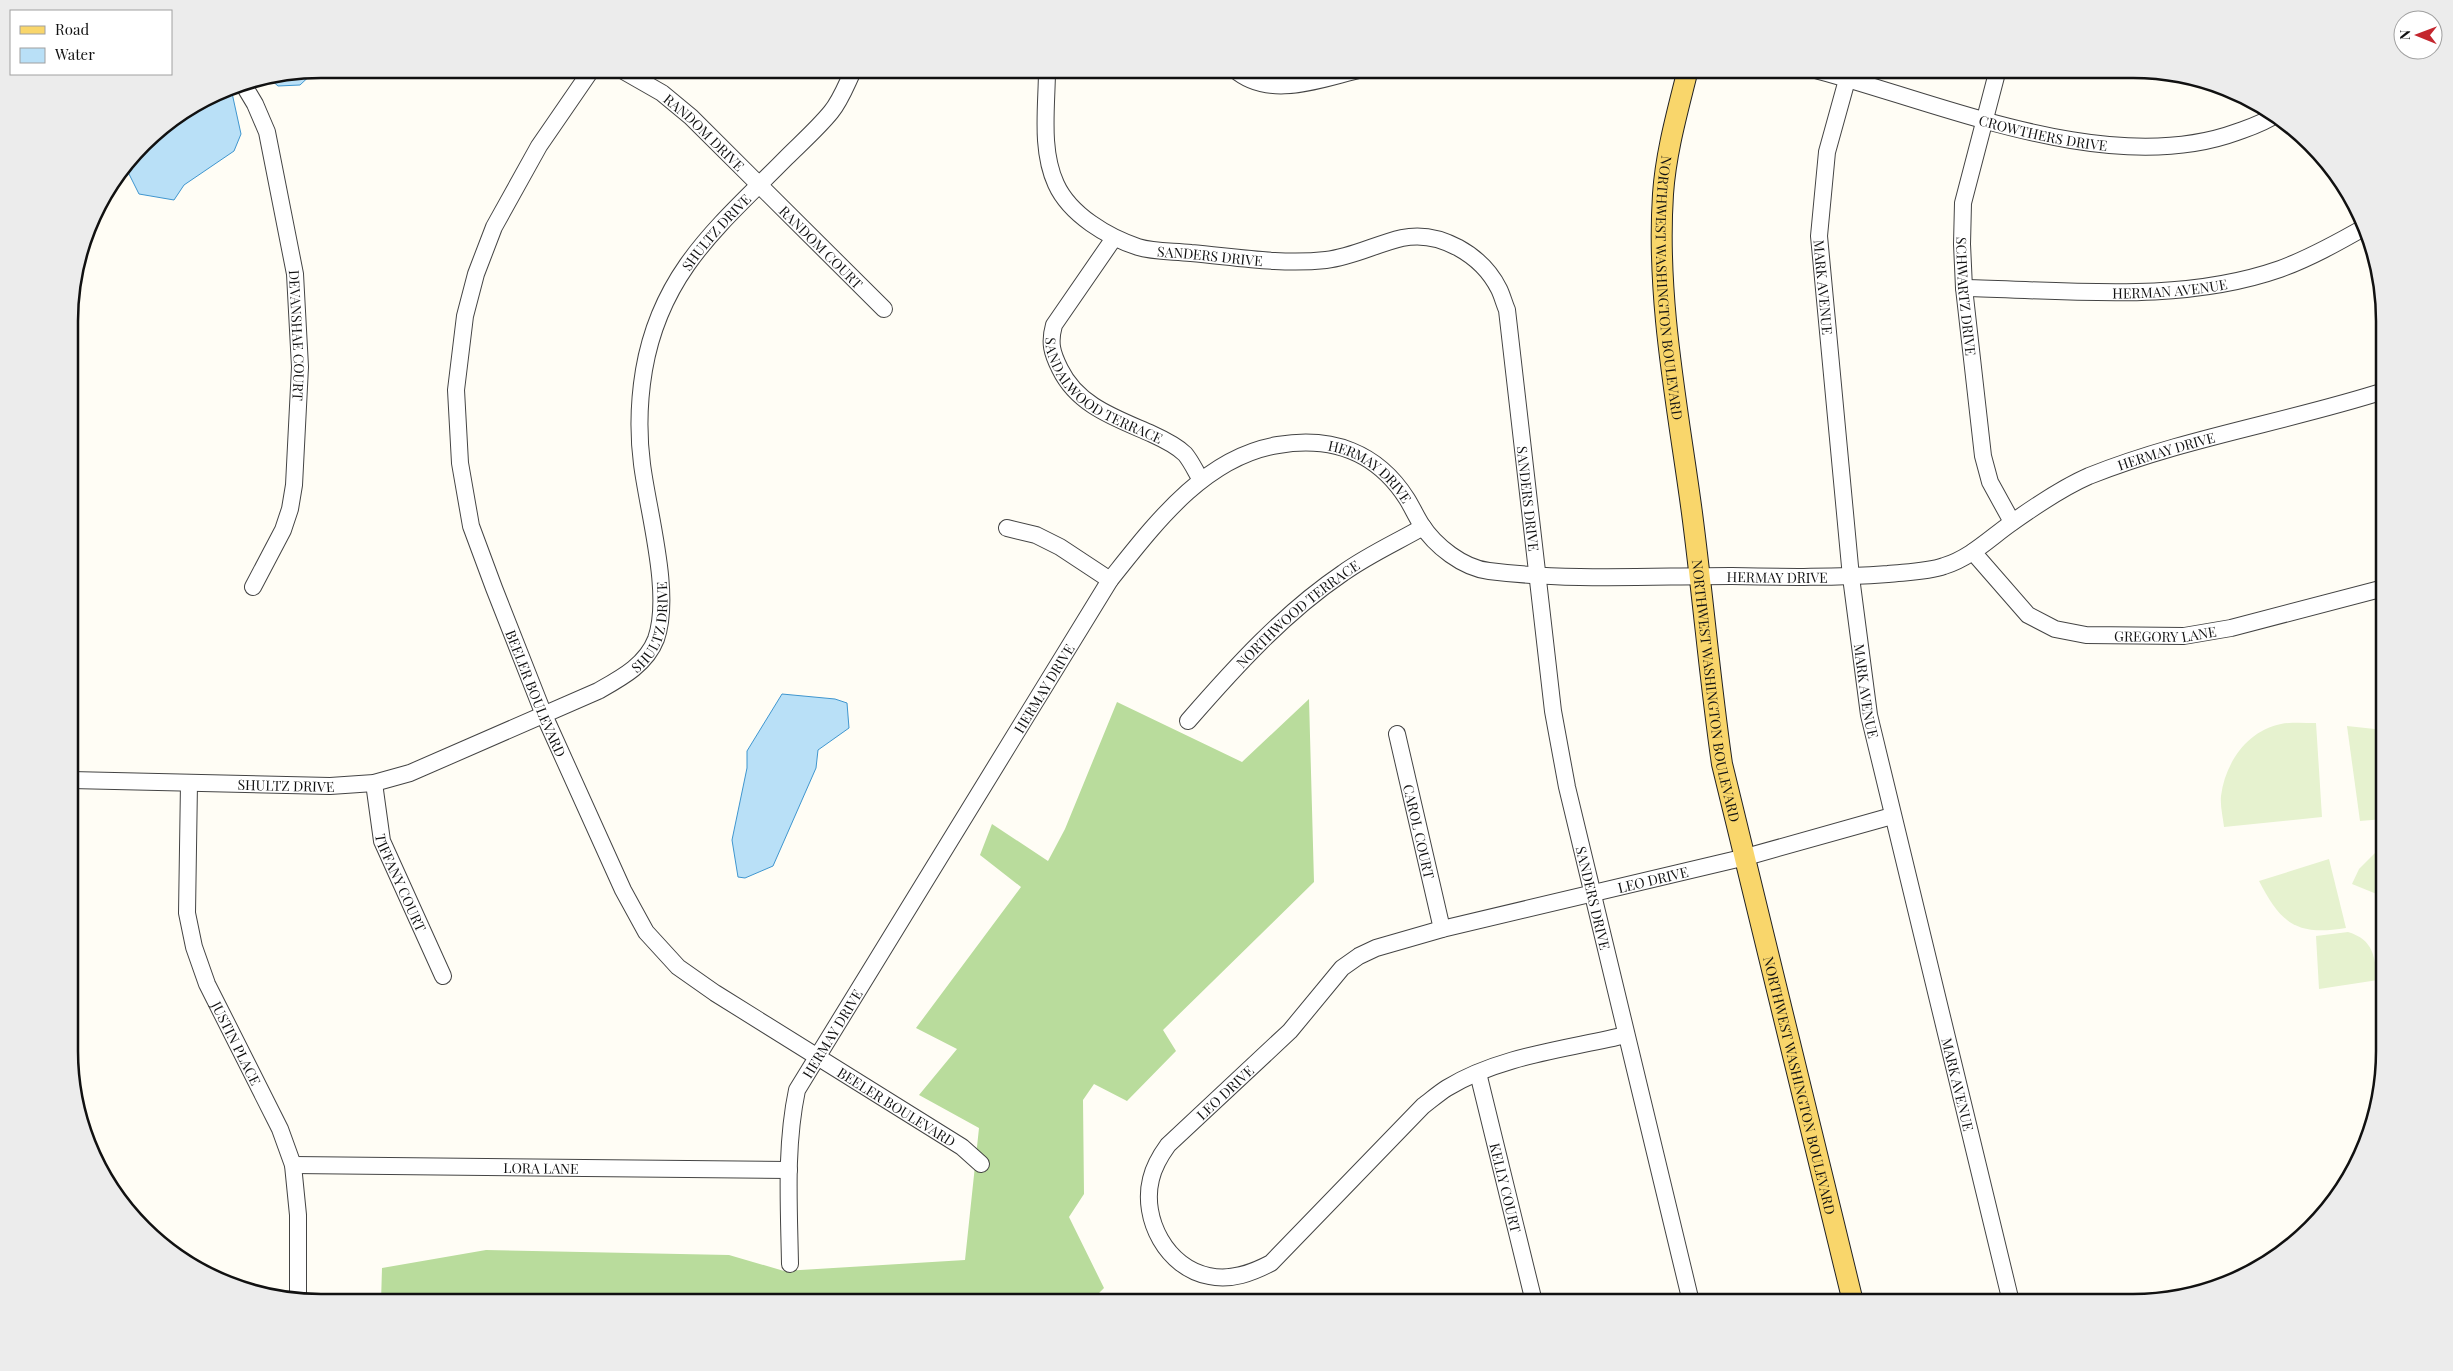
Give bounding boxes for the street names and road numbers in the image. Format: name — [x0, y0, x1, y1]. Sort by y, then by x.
street label: RANDOM DRIVE — [660, 89, 749, 175]
street label: CROWTHERS DRIVE — [1977, 110, 2108, 154]
street label: NORTHWEST WASHINGTON BOULEVARD — [1652, 155, 1688, 421]
street label: SHULTZ DRIVE — [677, 189, 755, 274]
street label: RANDOM COURT — [775, 201, 868, 293]
street label: SCHWARTZ DRIVE — [1952, 237, 1981, 357]
street label: MARK AVENUE — [1810, 239, 1838, 336]
street label: SANDERS DRIVE — [1157, 241, 1263, 270]
street label: DEVANSHAE COURT — [285, 270, 310, 402]
street label: HERMAN AVENUE — [2112, 274, 2229, 302]
street label: SANDALWOOD TERRACE — [1042, 337, 1166, 447]
street label: HERMAY DRIVE — [2115, 427, 2217, 474]
street label: HERMAY DRIVE — [1327, 435, 1416, 506]
street label: SANDERS DRIVE — [1513, 445, 1544, 552]
street label: NORTHWOOD TERRACE — [1232, 555, 1363, 671]
street label: NORTHWEST WASHINGTON BOULEVARD — [1688, 558, 1745, 824]
street label: HERMAY DRIVE — [1727, 566, 1828, 586]
street label: SHULTZ DRIVE — [627, 581, 671, 676]
street label: GREGORY LANE — [2114, 621, 2218, 646]
street label: BEELER BOULEVARD — [502, 627, 571, 760]
street label: HERMAY DRIVE — [1009, 640, 1078, 736]
street label: MARK AVENUE — [1850, 642, 1884, 740]
street label: SHULTZ DRIVE — [237, 774, 335, 796]
street label: CAROL COURT — [1399, 782, 1440, 881]
street label: TIFFANY COURT — [372, 832, 431, 935]
street label: SANDERS DRIVE — [1572, 844, 1615, 952]
street label: LEO DRIVE — [1616, 862, 1690, 897]
street label: NORTHWEST WASHINGTON BOULEVARD — [1760, 954, 1841, 1216]
street label: HERMAY DRIVE — [797, 985, 866, 1081]
street label: JUSTIN PLACE — [207, 997, 266, 1088]
street label: MARK AVENUE — [1938, 1036, 1979, 1133]
street label: LEO DRIVE — [1192, 1061, 1257, 1123]
street label: BEELER BOULEVARD — [834, 1062, 960, 1150]
street label: KELLY COURT — [1486, 1141, 1526, 1235]
street label: LORA LANE — [503, 1158, 579, 1177]

